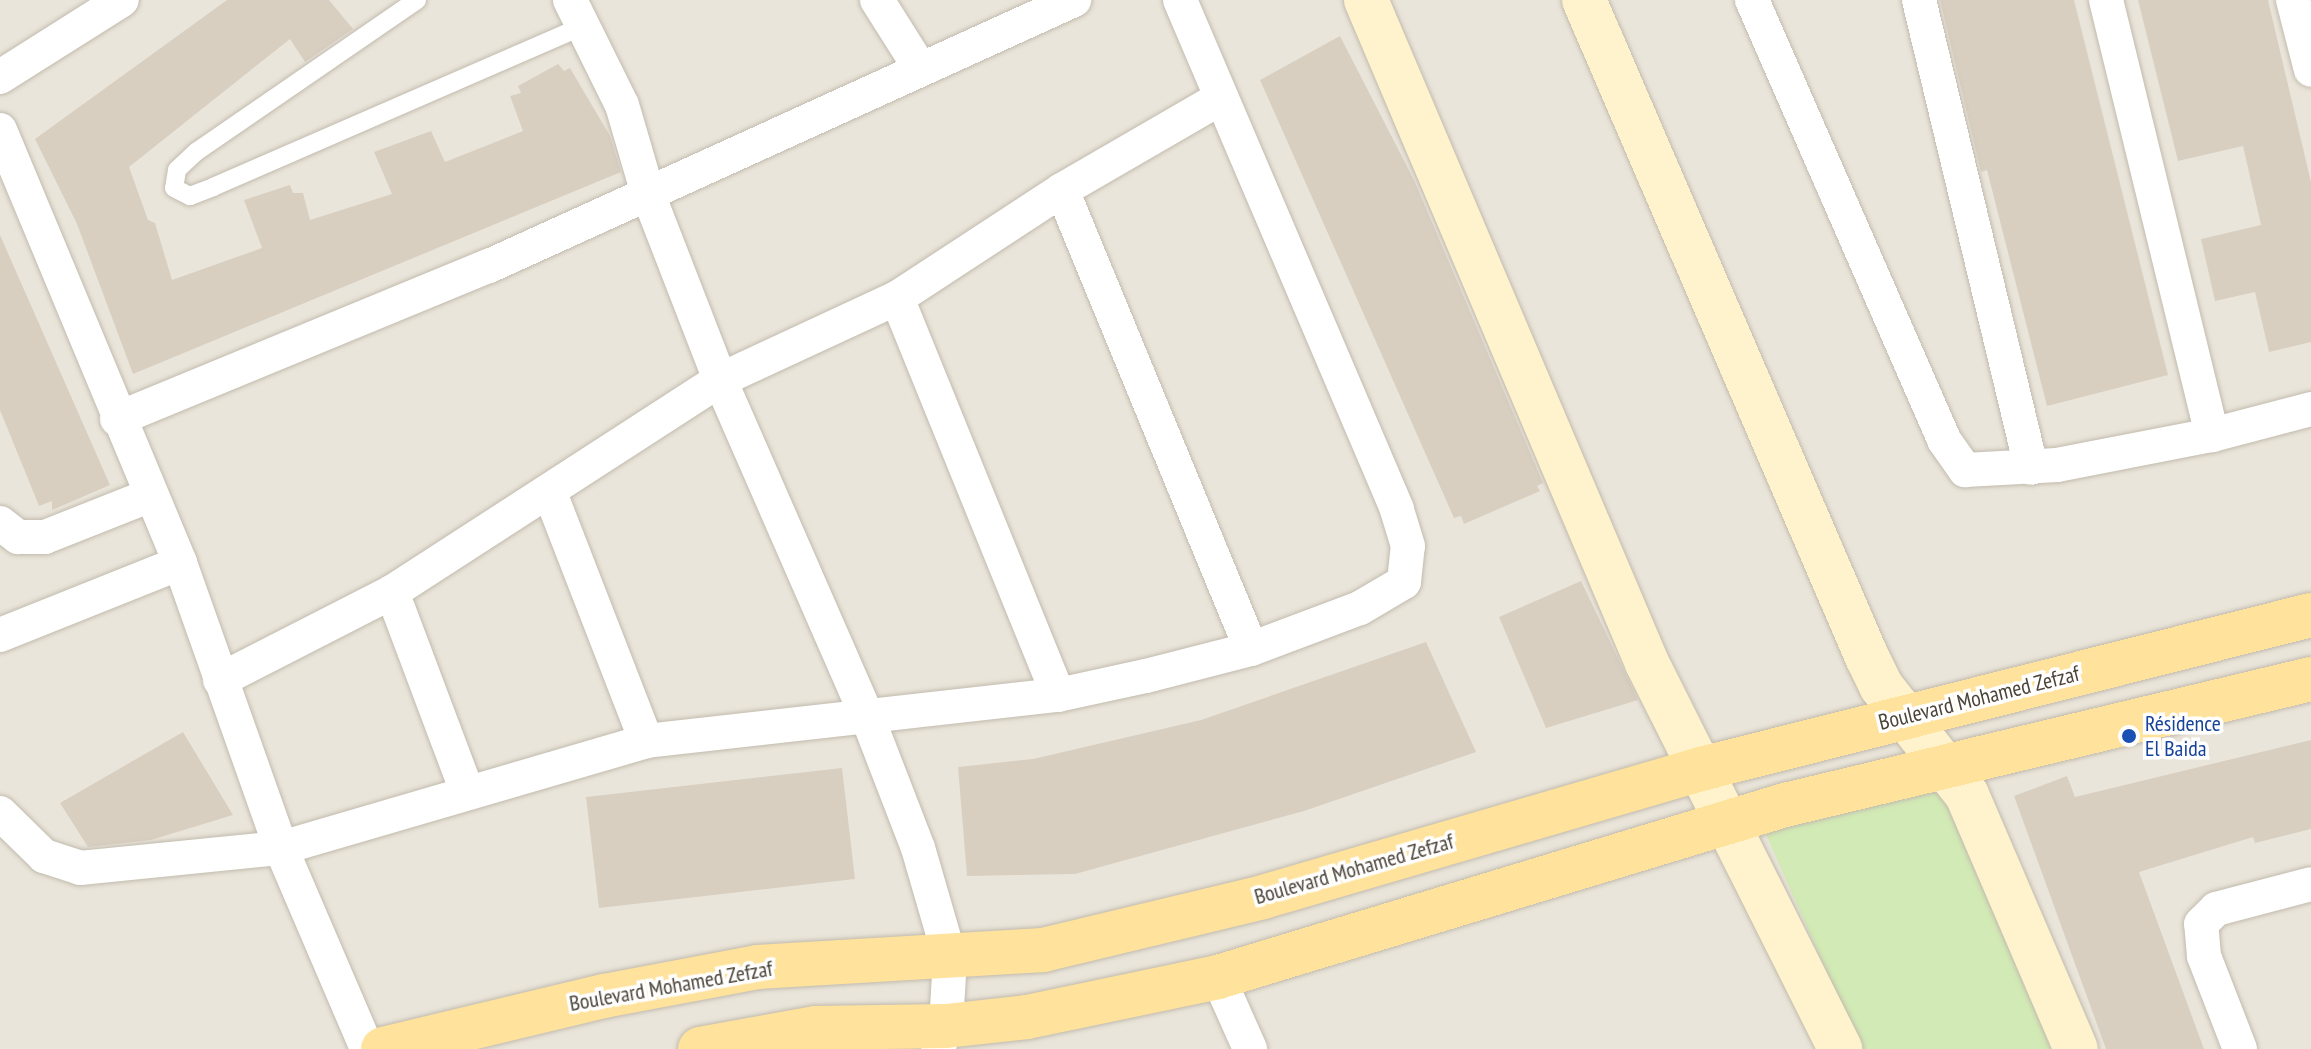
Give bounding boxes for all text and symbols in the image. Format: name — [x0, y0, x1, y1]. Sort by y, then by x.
street label: Boulevard Mohamed Zefzaf — [1876, 660, 2082, 736]
place label: Résidence El Baida — [2145, 710, 2221, 762]
marker: Résidence El Baida — [2120, 727, 2138, 745]
street label: Boulevard Mohamed Zefzaf — [1251, 828, 1457, 910]
street label: Boulevard Mohamed Zefzaf — [567, 955, 775, 1017]

